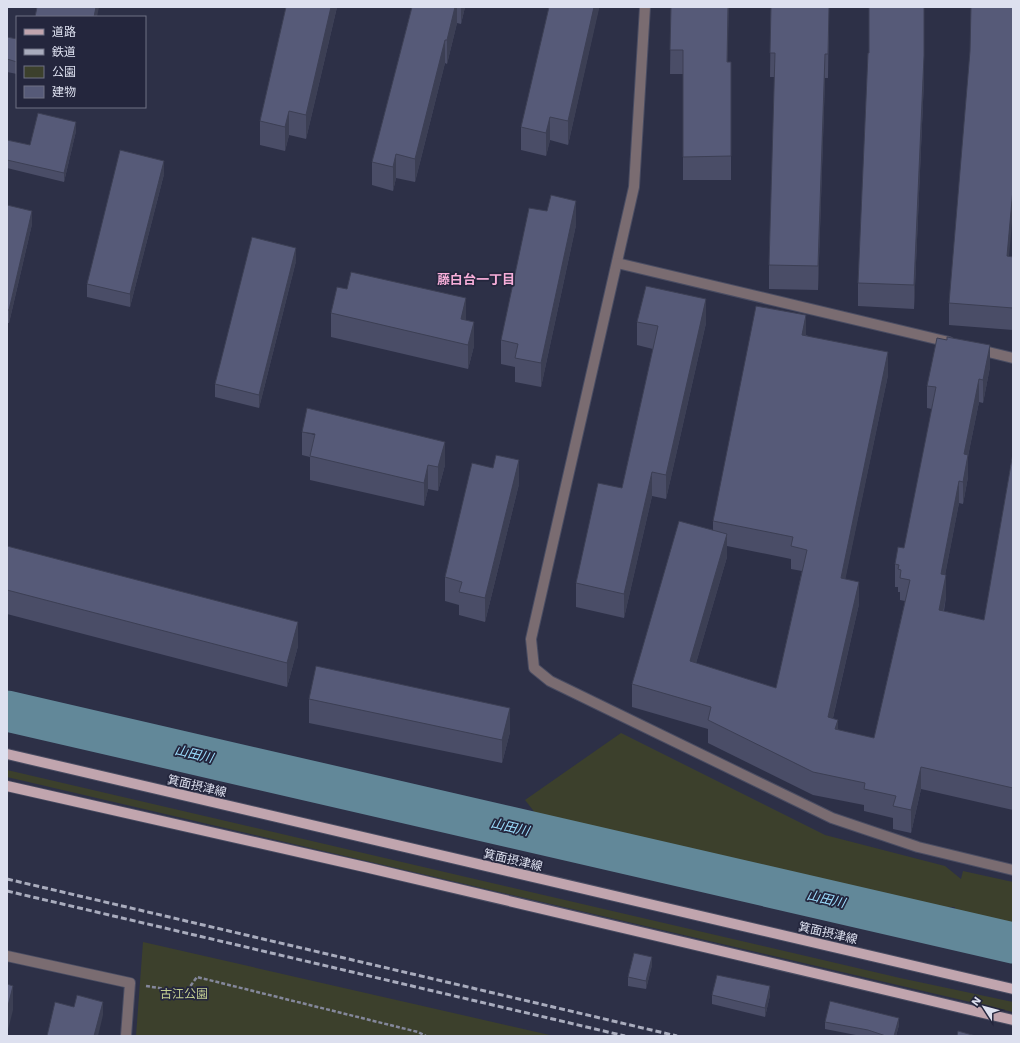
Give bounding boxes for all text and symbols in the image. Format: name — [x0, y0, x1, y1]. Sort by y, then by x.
legend — [16, 16, 146, 108]
text: 道路 — [52, 25, 76, 39]
text: 鉄道 — [52, 45, 76, 59]
text: 公園 — [52, 65, 76, 79]
text: 建物 — [52, 85, 76, 99]
district label: 藤白台一丁目 — [437, 272, 515, 287]
water label: 山田川 — [173, 742, 217, 766]
street label: 箕面摂津線 — [166, 772, 228, 800]
water label: 山田川 — [489, 815, 533, 839]
street label: 箕面摂津線 — [482, 846, 544, 874]
water label: 山田川 — [805, 887, 849, 911]
street label: 箕面摂津線 — [797, 919, 859, 947]
park label: 古江公園 — [160, 987, 208, 1001]
north arrow — [964, 987, 1004, 1027]
text: N — [969, 994, 984, 1009]

